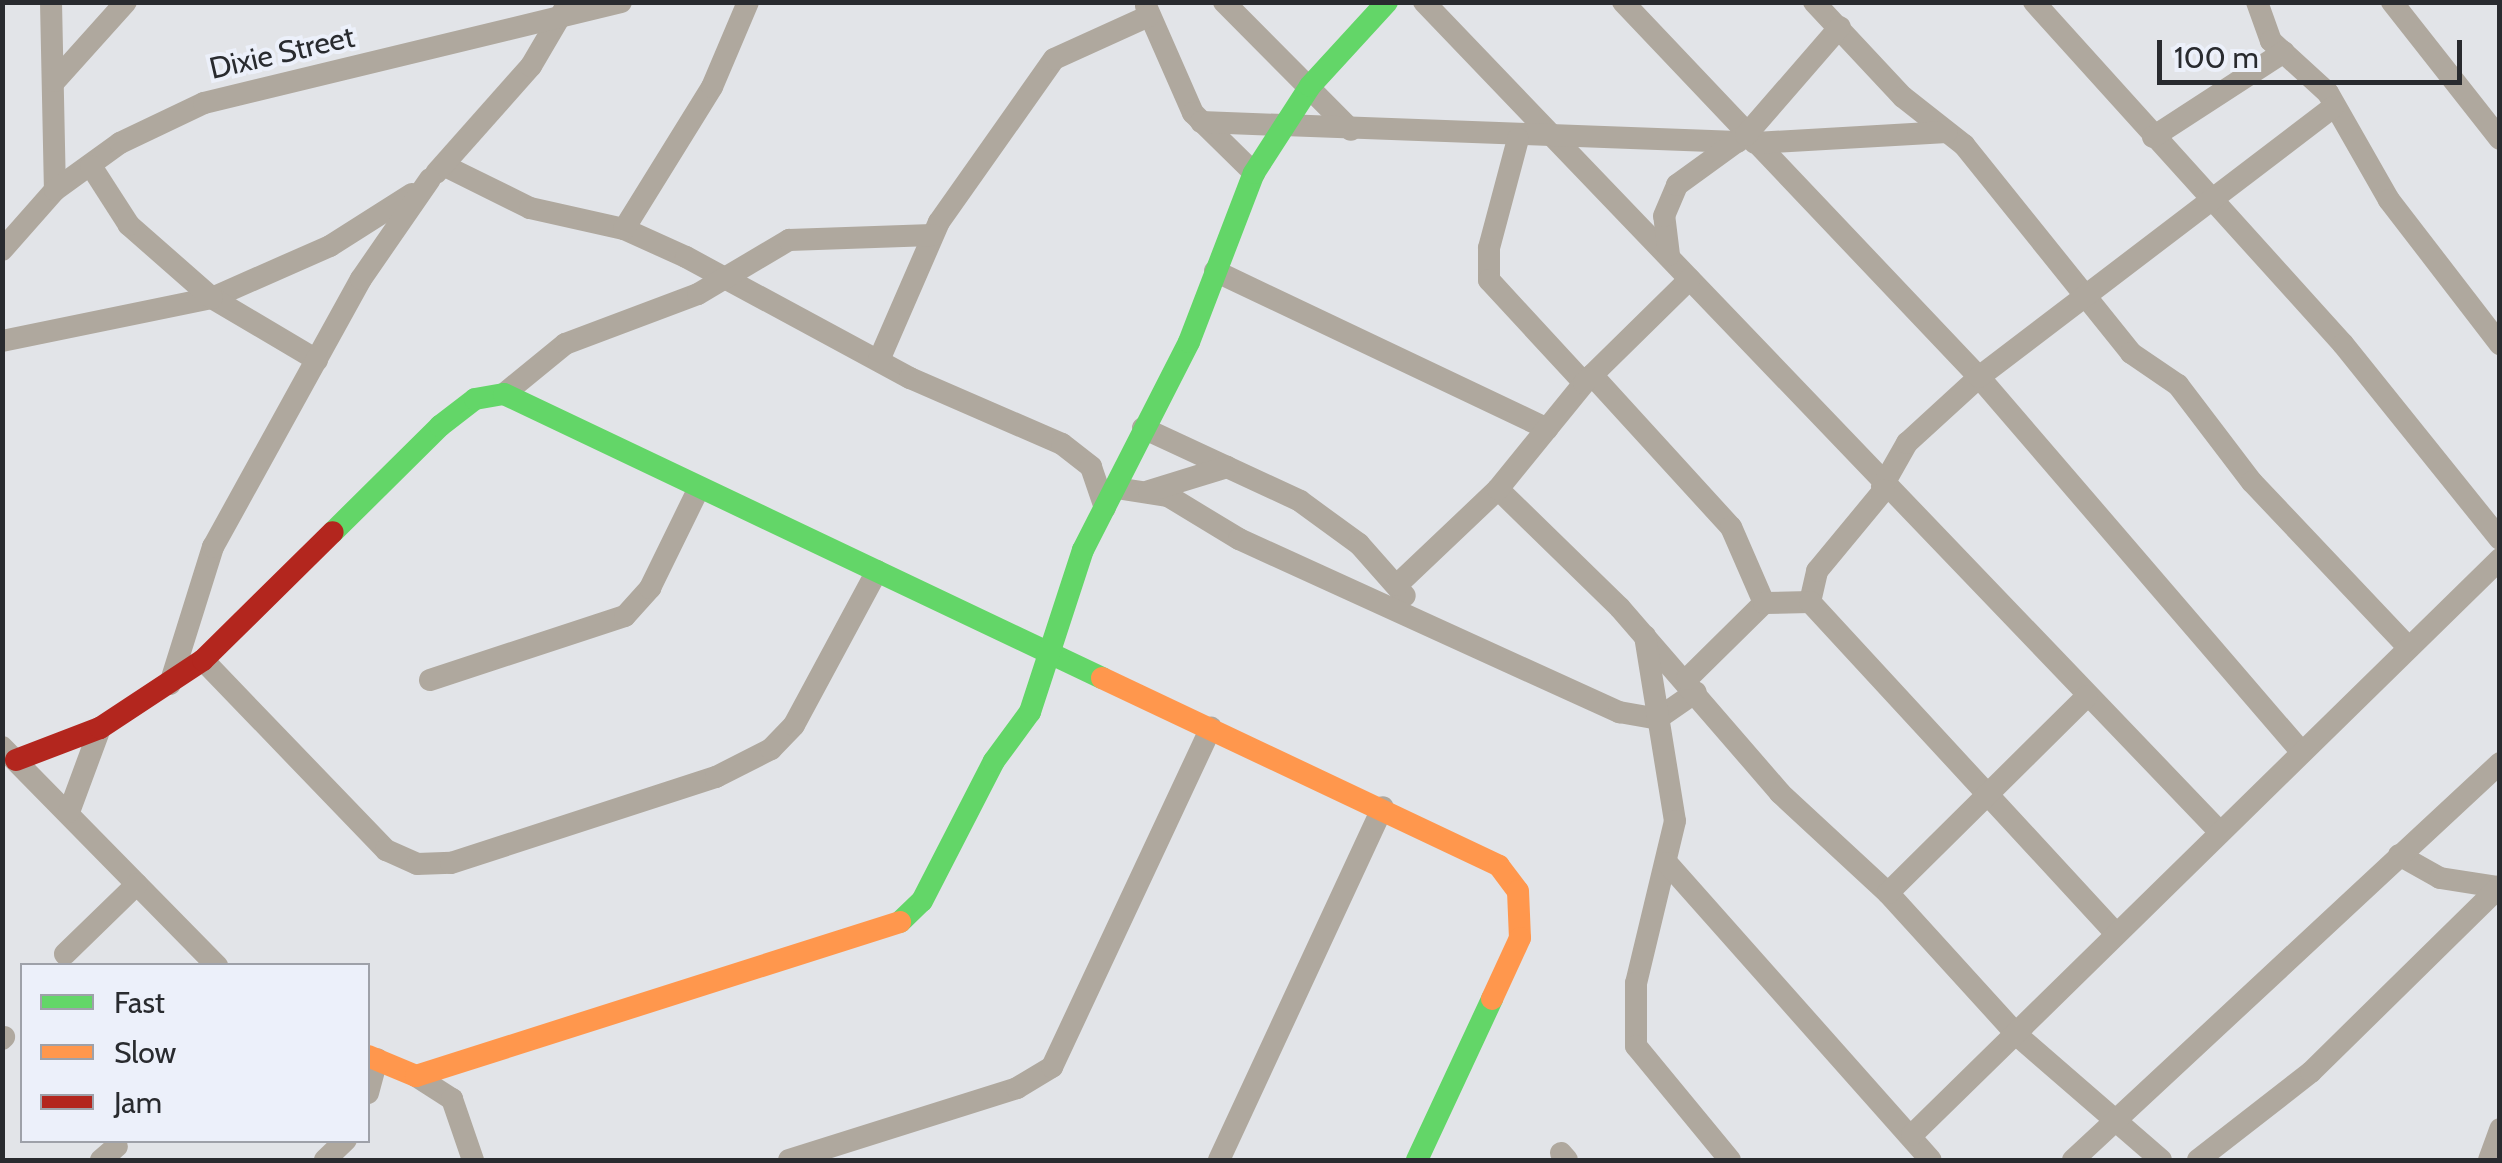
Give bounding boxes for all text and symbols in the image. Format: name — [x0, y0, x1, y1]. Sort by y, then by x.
street label: Dixie Street — [206, 19, 358, 87]
scale bar — [2162, 20, 2467, 82]
text: 100 m — [2174, 39, 2259, 76]
legend — [20, 963, 370, 1143]
text: Fast — [114, 984, 165, 1021]
text: Slow — [114, 1034, 176, 1071]
text: Jam — [114, 1084, 162, 1121]

